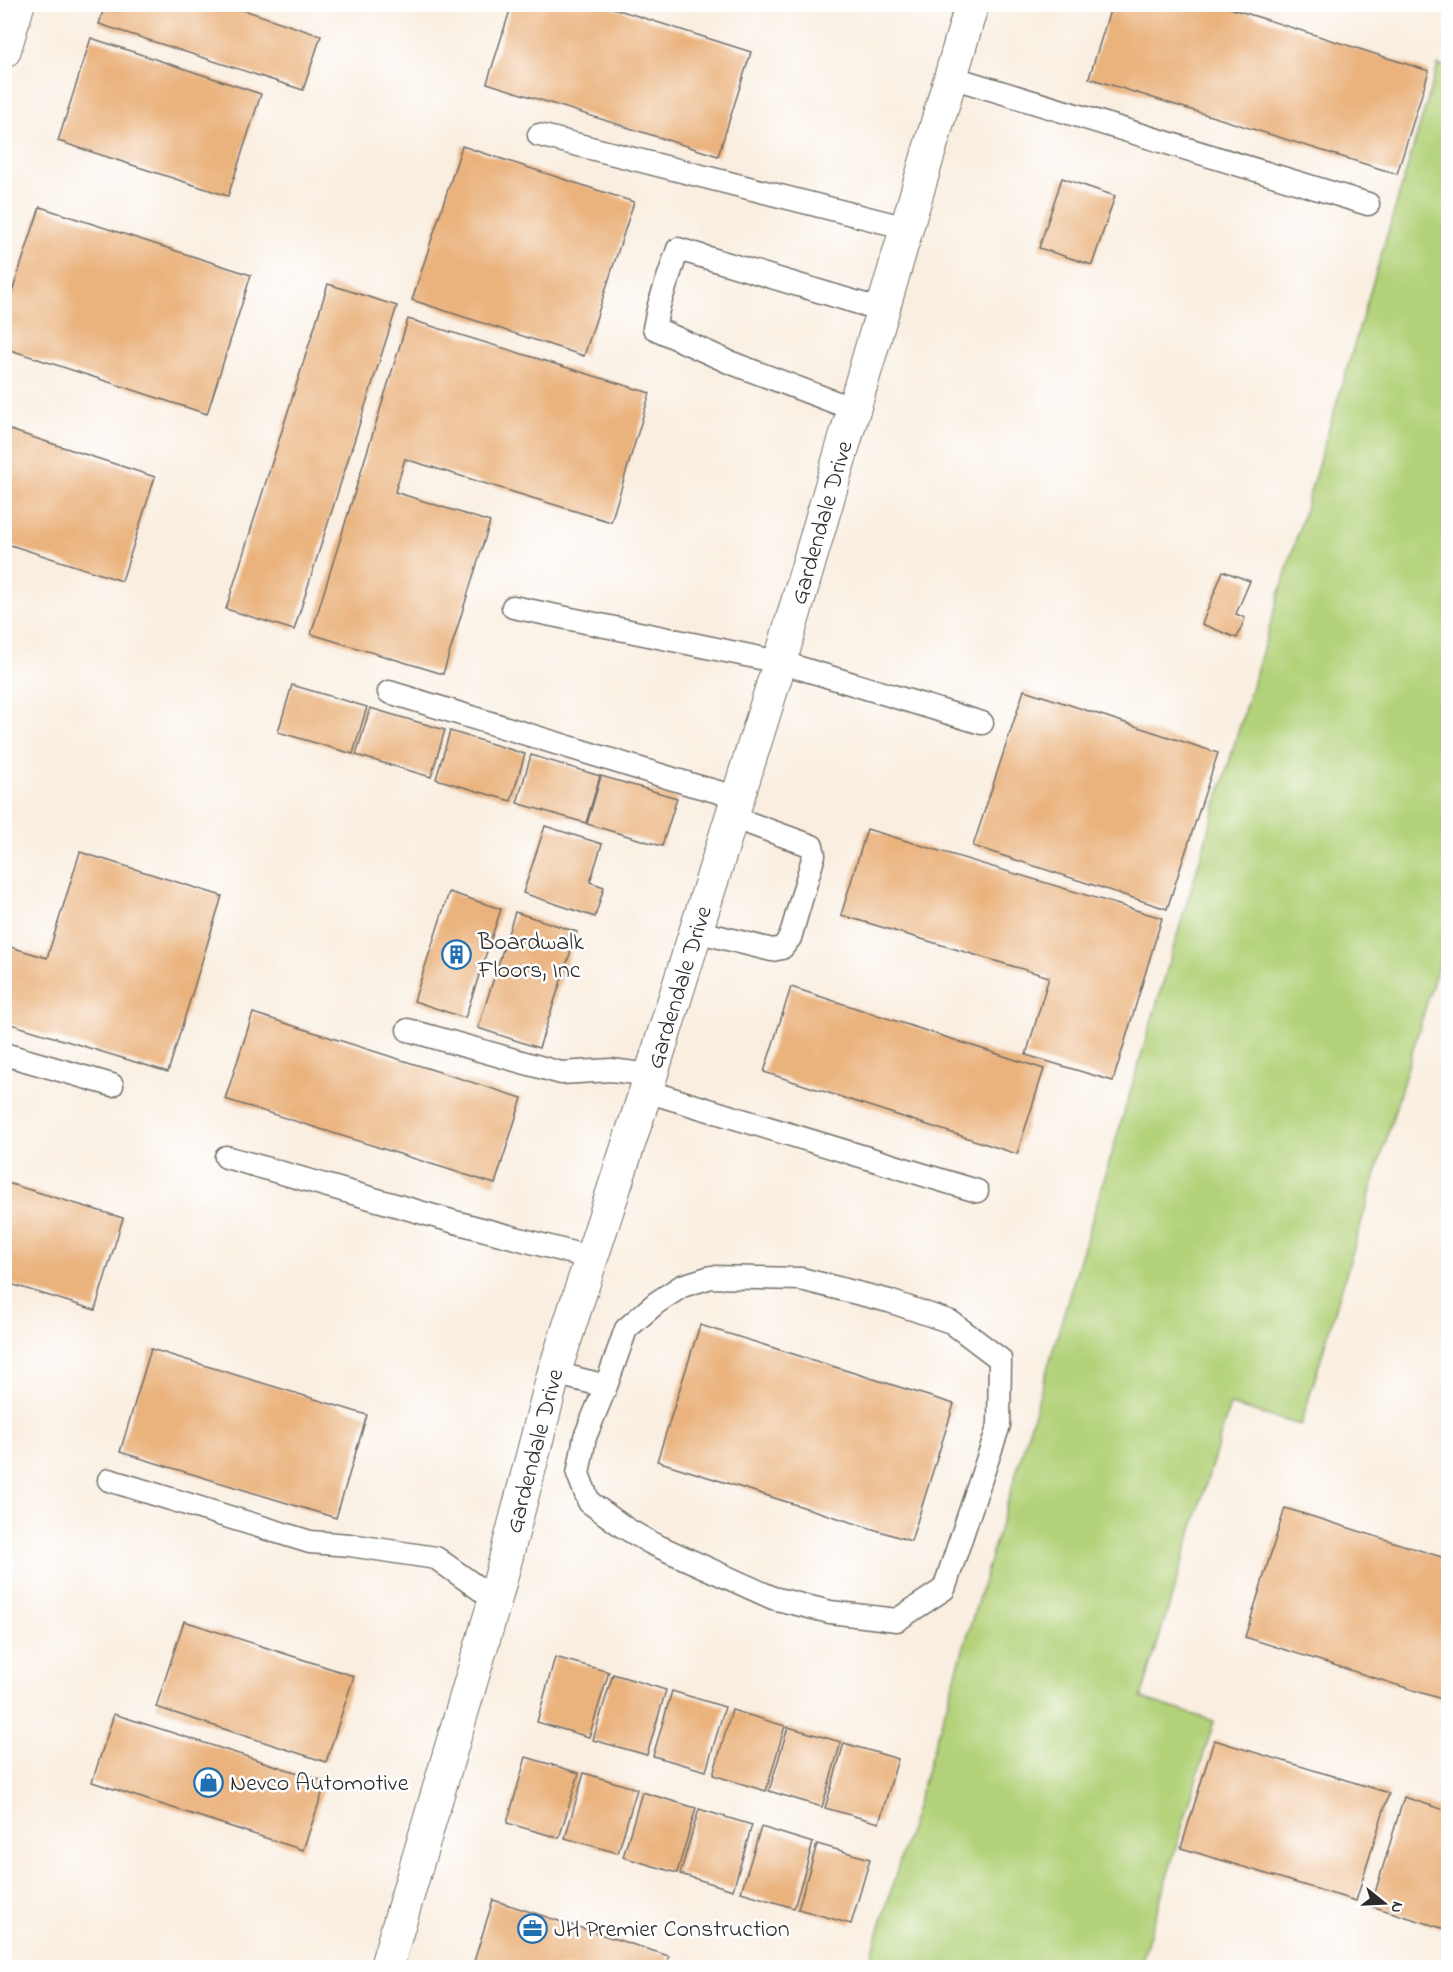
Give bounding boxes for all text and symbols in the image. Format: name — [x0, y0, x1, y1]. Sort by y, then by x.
street label: Gardendale Drive — [783, 437, 864, 609]
street label: Gardendale Drive — [639, 902, 723, 1074]
place label: Boardwalk Floors, Inc — [477, 926, 584, 989]
building icon: Boardwalk Floors, Inc — [441, 939, 473, 971]
street label: Gardendale Drive — [498, 1365, 574, 1538]
shop icon: Nevco Automotive — [193, 1766, 225, 1798]
place label: Nevco Automotive — [230, 1767, 409, 1802]
north arrow — [1354, 1873, 1414, 1933]
text: N — [1383, 1898, 1409, 1916]
office icon: JH Premier Construction — [517, 1912, 549, 1944]
place label: JH Premier Construction — [554, 1913, 790, 1948]

